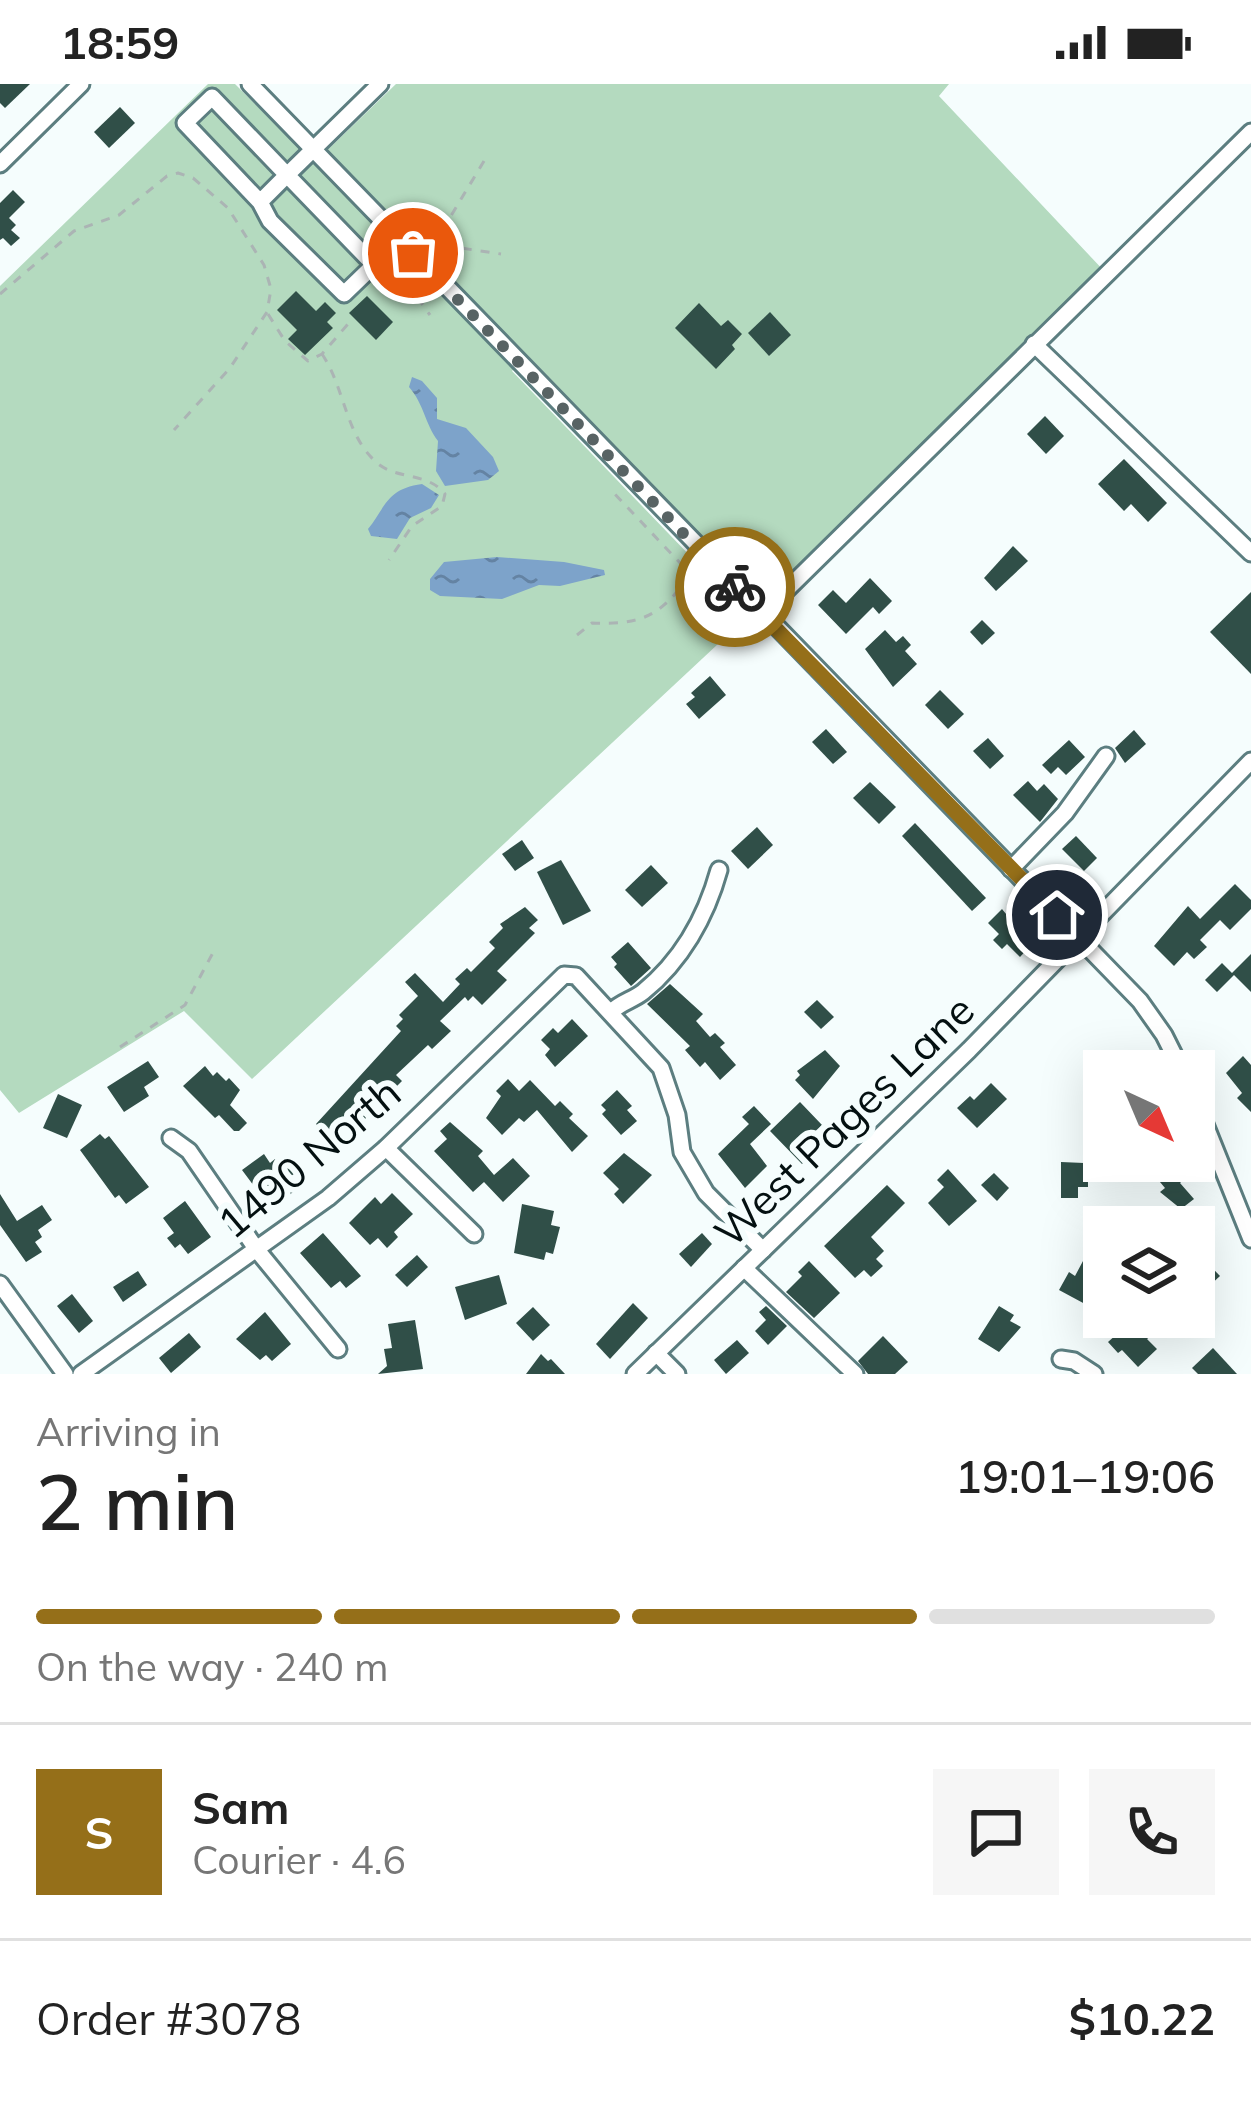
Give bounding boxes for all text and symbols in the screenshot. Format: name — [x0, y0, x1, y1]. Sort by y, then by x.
text: 18:59 — [60, 14, 179, 70]
pin — [362, 202, 464, 304]
icon: bag — [380, 220, 446, 286]
courier — [675, 527, 795, 647]
icon: bike — [702, 554, 768, 620]
pin — [1006, 864, 1108, 966]
icon: home — [1024, 882, 1090, 948]
street label: West Pages Lane — [703, 983, 985, 1258]
north arrow — [1083, 1050, 1215, 1182]
map controls — [1083, 1050, 1215, 1338]
street label: 1490 North — [206, 1066, 411, 1250]
button: layers — [1083, 1206, 1215, 1338]
text: Arriving in — [36, 1407, 221, 1456]
text: 19:01–19:06 — [955, 1448, 1215, 1504]
text: 2 min — [36, 1452, 239, 1550]
text: On the way · 240 m — [36, 1642, 388, 1691]
button: chat — [933, 1769, 1059, 1895]
button: phone — [1089, 1769, 1215, 1895]
text: Sam — [192, 1779, 289, 1835]
text: S — [84, 1804, 114, 1860]
text: Courier · 4.6 — [192, 1835, 406, 1884]
text: Order #3078 — [36, 1990, 301, 2046]
text: $10.22 — [1069, 1990, 1215, 2046]

